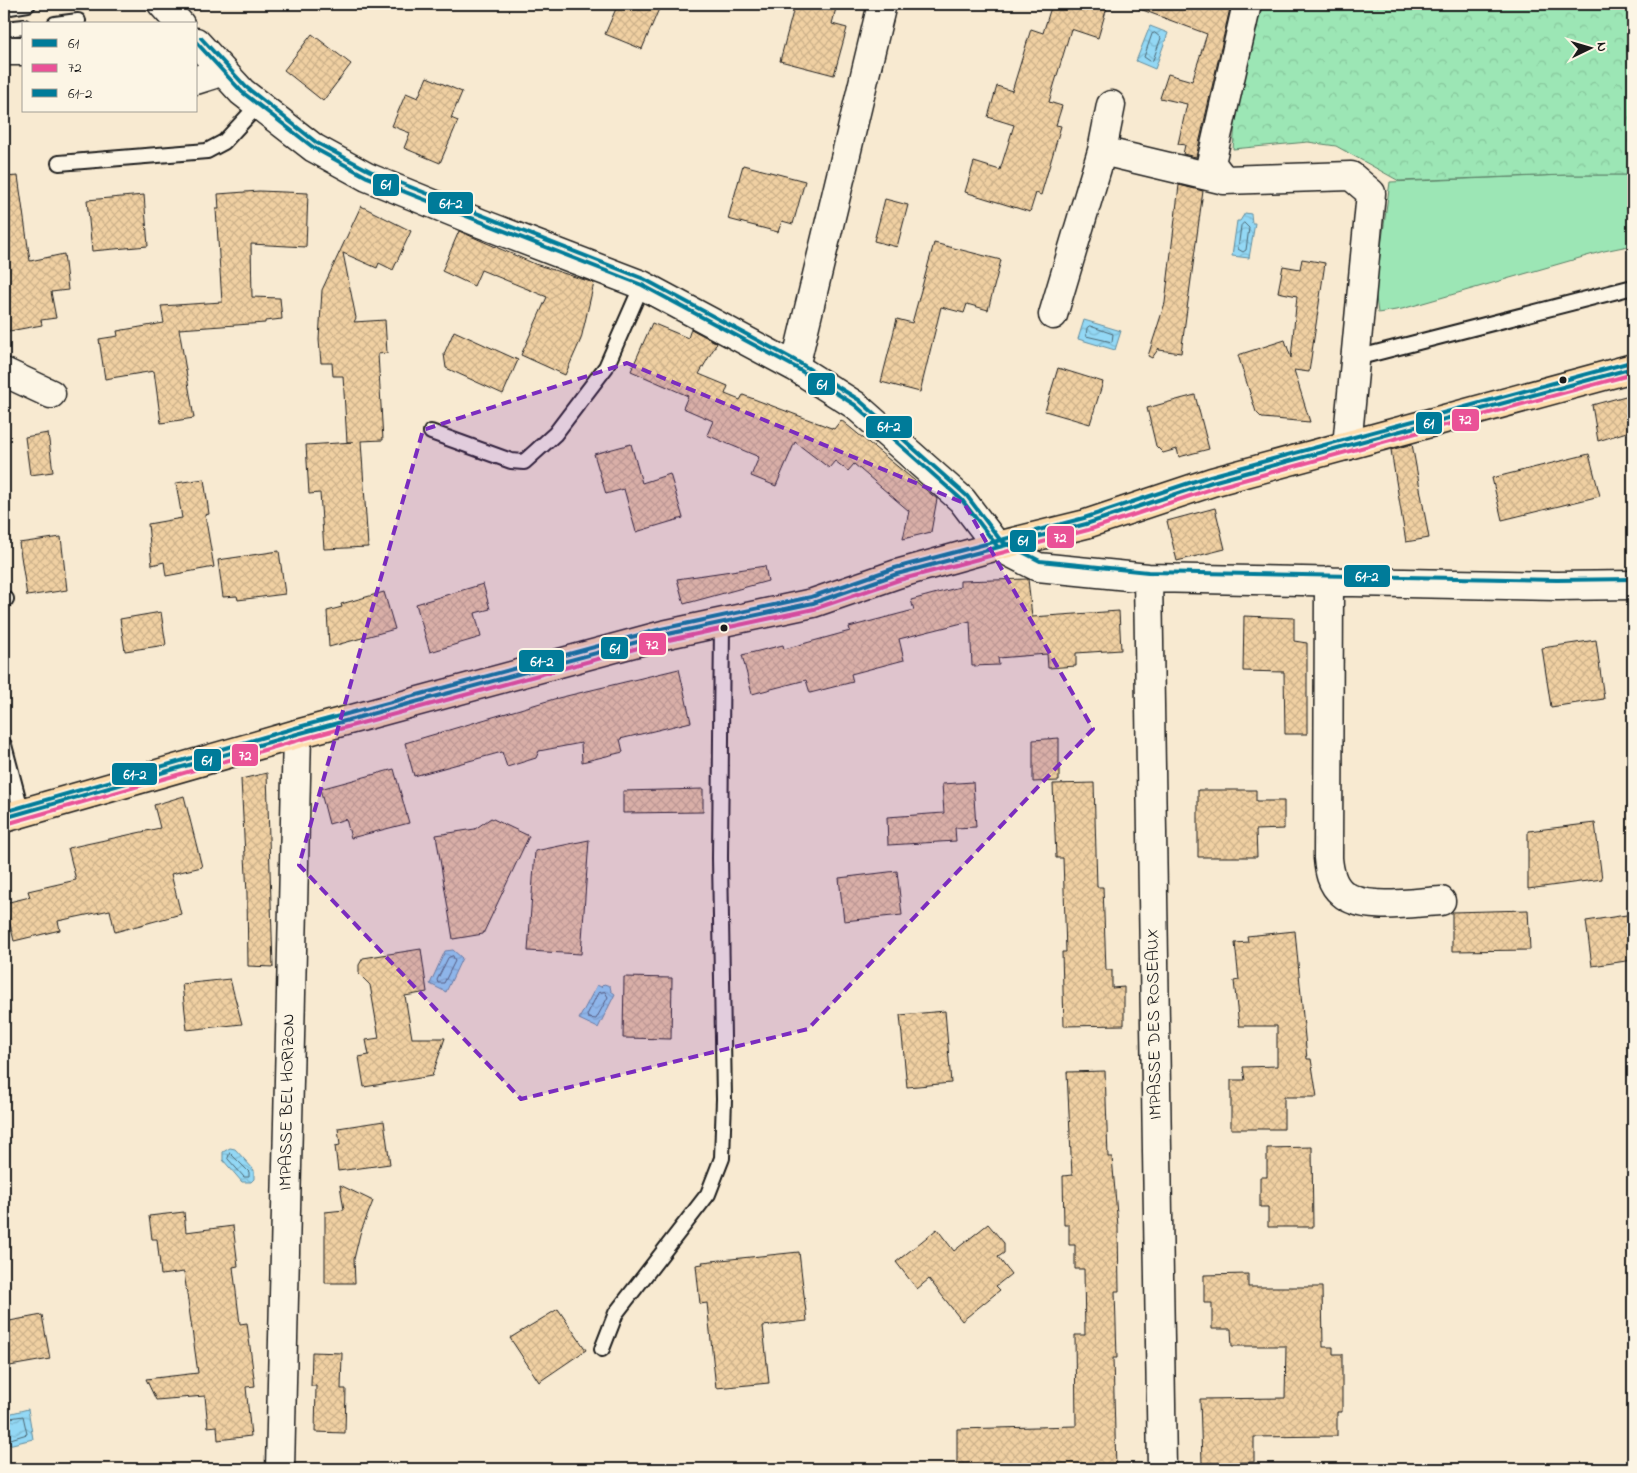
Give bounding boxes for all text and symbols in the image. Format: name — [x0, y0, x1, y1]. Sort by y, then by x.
legend — [22, 22, 198, 112]
north arrow — [1564, 22, 1614, 72]
text: 61 — [68, 33, 80, 55]
text: N — [1591, 41, 1612, 53]
text: 72 — [68, 57, 82, 79]
text: 61-2 — [68, 83, 93, 105]
line badge: 61 — [372, 173, 400, 197]
text: 61 — [380, 175, 392, 196]
line badge: 61-2 — [427, 191, 474, 215]
text: 61-2 — [439, 194, 462, 215]
line badge: 61 — [807, 372, 836, 396]
text: 61 — [816, 375, 828, 396]
unlabelled marker — [1558, 375, 1568, 385]
line badge: 72 — [1451, 408, 1480, 432]
text: 72 — [1459, 410, 1471, 431]
line badge: 61 — [1415, 411, 1443, 435]
text: 61 — [1423, 414, 1435, 435]
line badge: 61-2 — [865, 415, 913, 439]
text: 61-2 — [877, 417, 900, 438]
line badge: 72 — [1046, 525, 1075, 549]
text: 72 — [1054, 528, 1066, 549]
line badge: 61 — [1009, 529, 1037, 553]
text: 61 — [1017, 531, 1029, 552]
line badge: 61-2 — [1343, 564, 1391, 588]
text: 61-2 — [1355, 567, 1378, 588]
unlabelled marker — [719, 623, 729, 633]
line badge: 72 — [638, 632, 667, 656]
text: 72 — [646, 635, 658, 656]
line badge: 61 — [600, 636, 629, 660]
text: 61 — [609, 639, 621, 660]
line badge: 61-2 — [518, 649, 565, 673]
text: 61-2 — [530, 652, 553, 673]
line badge: 72 — [231, 743, 259, 767]
text: 72 — [239, 746, 251, 767]
line badge: 61 — [193, 748, 222, 772]
text: 61 — [201, 751, 213, 772]
line badge: 61-2 — [111, 762, 158, 786]
text: 61-2 — [123, 765, 146, 786]
street label: IMPASSE DES ROSEAUX — [1140, 928, 1170, 1120]
street label: IMPASSE BEL HORIZON — [273, 1013, 303, 1191]

